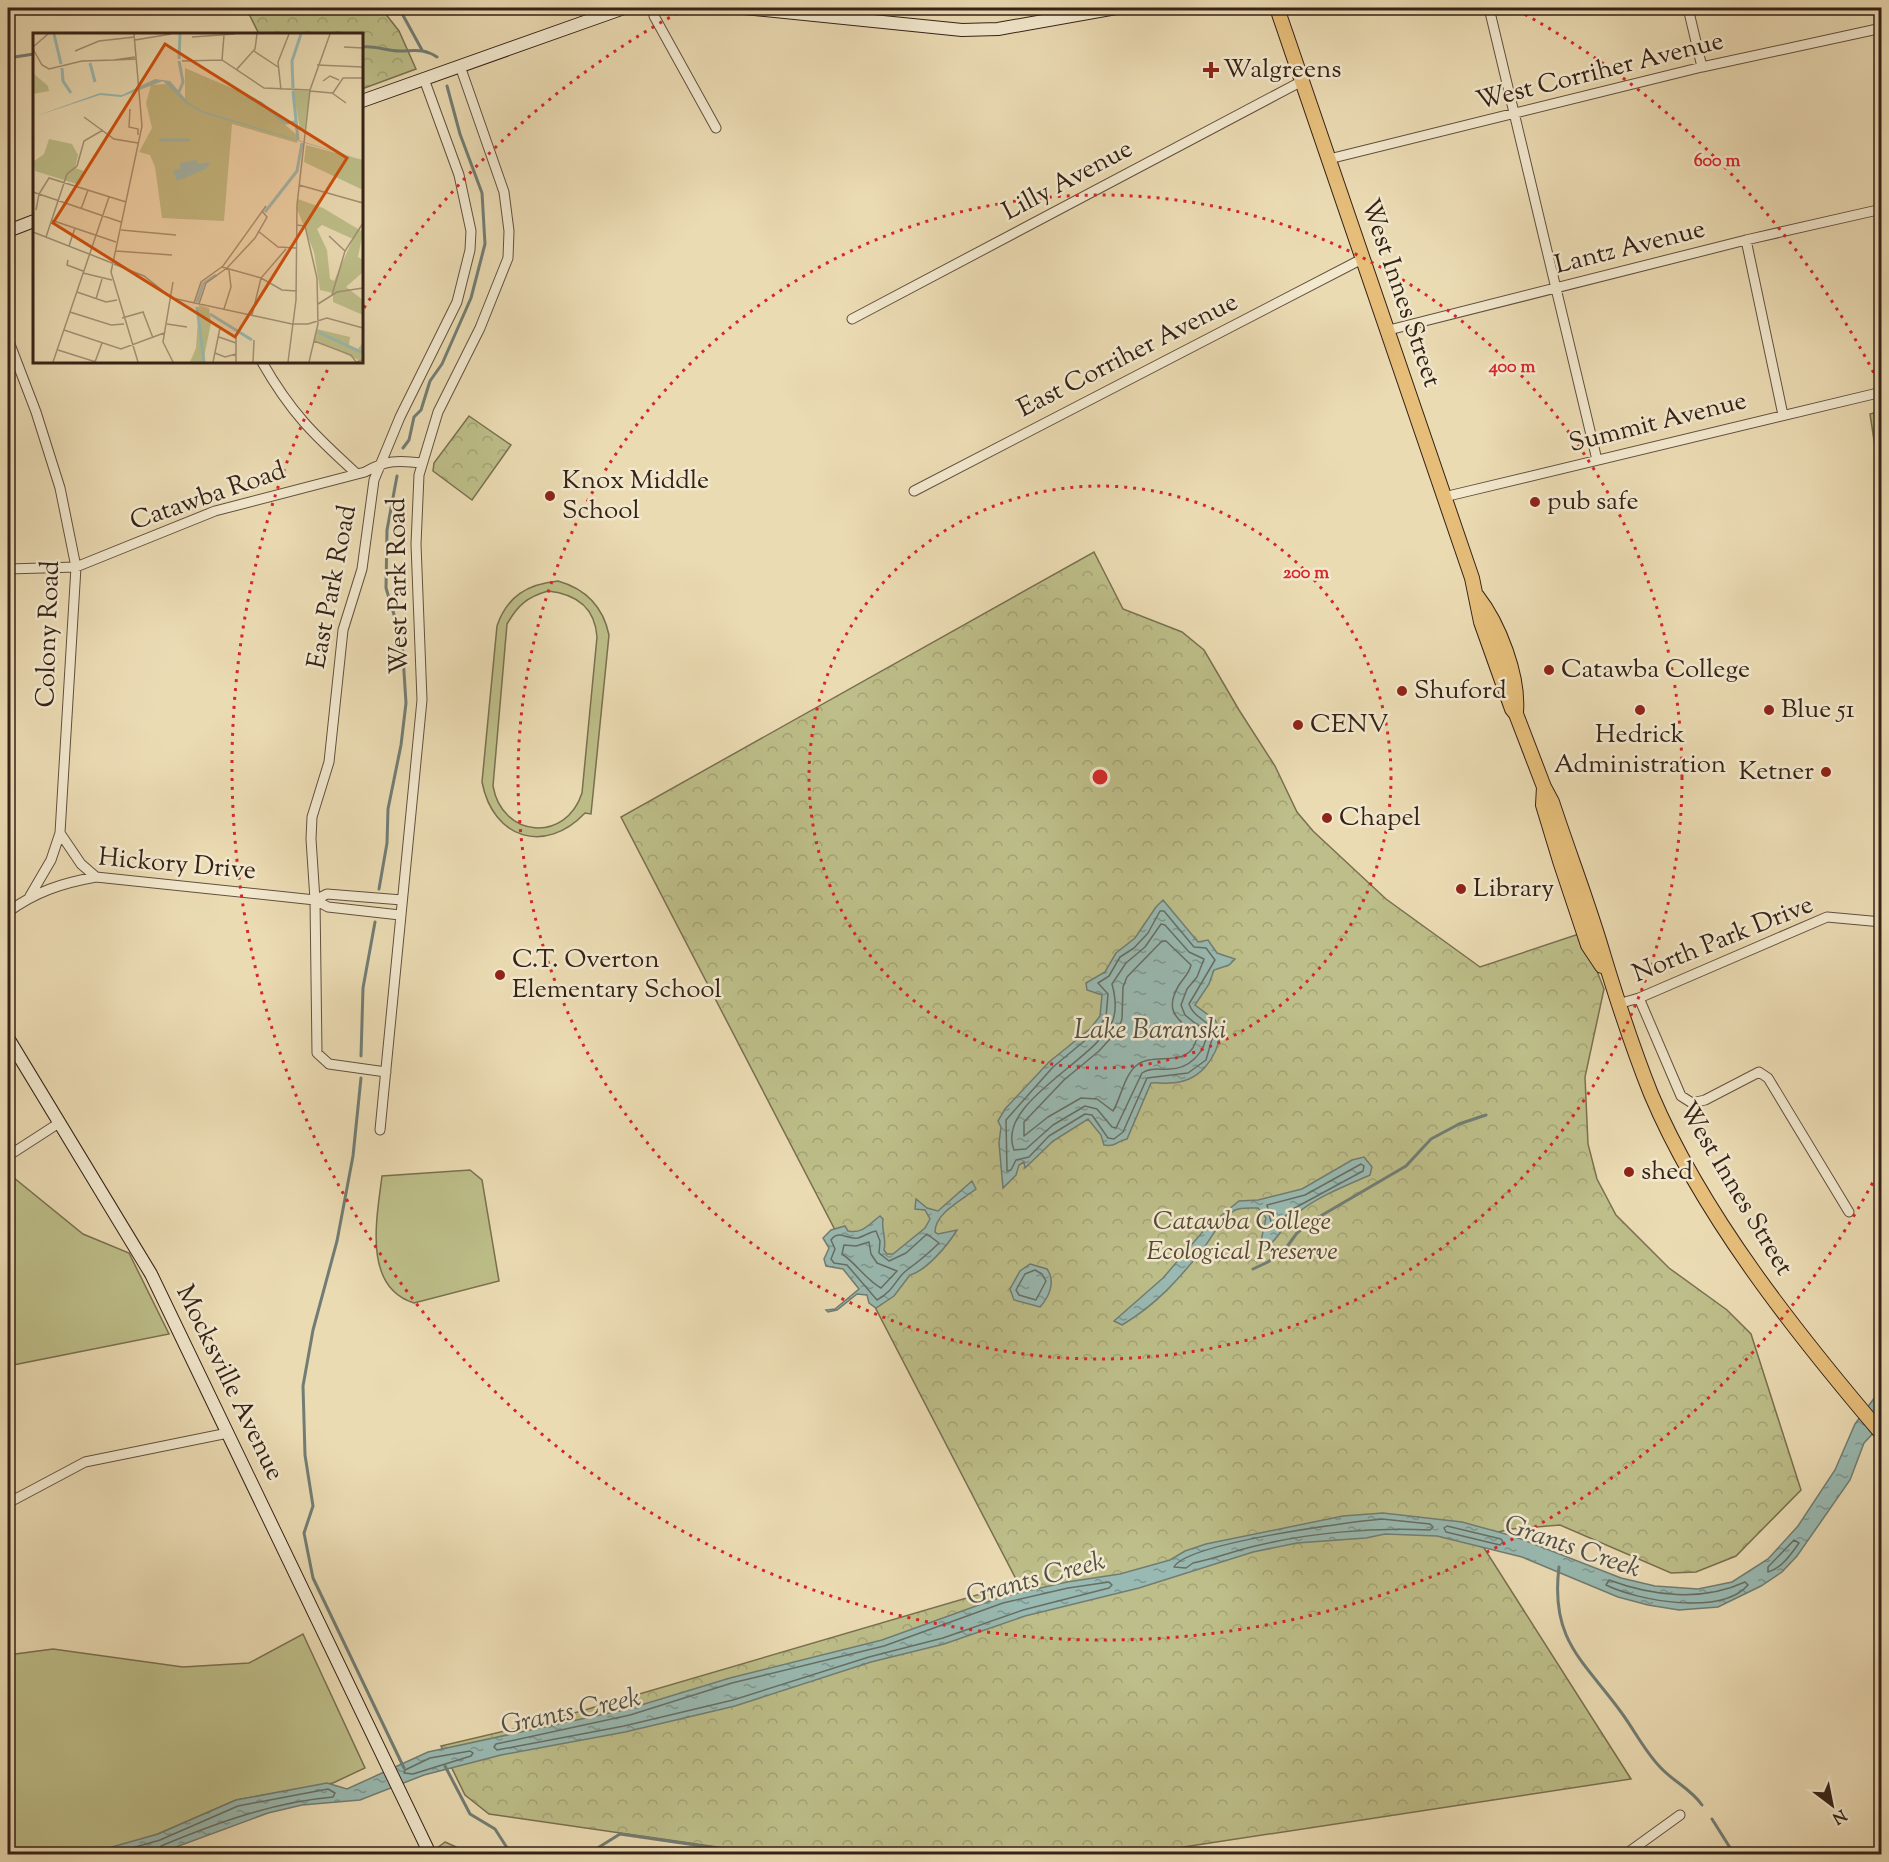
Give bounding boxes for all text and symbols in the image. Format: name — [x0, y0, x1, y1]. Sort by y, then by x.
street label: West Corriher Avenue — [1472, 23, 1728, 121]
inset map — [33, 33, 363, 363]
place label: Walgreens — [1223, 52, 1342, 89]
marker: Walgreens — [1204, 63, 1218, 77]
street label: Lilly Avenue — [996, 131, 1140, 231]
text: 600 m — [1694, 149, 1740, 175]
street label: West Innes Street — [1350, 194, 1450, 392]
street label: Lantz Avenue — [1551, 211, 1709, 285]
street label: East Corriher Avenue — [1011, 284, 1245, 428]
text: 400 m — [1488, 355, 1535, 381]
street label: Summit Avenue — [1565, 383, 1751, 463]
street label: Catawba Road — [125, 453, 291, 541]
place label: Knox Middle School — [562, 463, 709, 530]
place label: pub safe — [1547, 484, 1639, 521]
marker: Knox Middle School — [543, 489, 557, 503]
marker: pub safe — [1528, 495, 1542, 509]
street label: West Park Road — [379, 497, 419, 675]
street label: East Park Road — [299, 502, 367, 672]
street label: Colony Road — [28, 560, 70, 708]
text: 200 m — [1283, 561, 1329, 587]
place label: Catawba College — [1561, 652, 1750, 689]
marker: Catawba College — [1542, 663, 1556, 677]
place label: Shuford — [1414, 673, 1507, 710]
marker: Shuford — [1395, 684, 1409, 698]
place label: Blue 51 — [1781, 692, 1855, 729]
marker: Hedrick Administration — [1633, 703, 1647, 717]
marker: Blue 51 — [1762, 703, 1776, 717]
place label: CENV — [1310, 707, 1388, 744]
place label: Hedrick Administration — [1554, 717, 1726, 784]
marker: CENV — [1291, 718, 1305, 732]
place label: Ketner — [1738, 754, 1814, 791]
marker: Ketner — [1819, 765, 1833, 779]
centre of rings — [1090, 767, 1110, 787]
place label: Chapel — [1339, 800, 1421, 837]
marker: Chapel — [1320, 811, 1334, 825]
street label: Hickory Drive — [97, 840, 257, 890]
place label: Library — [1473, 871, 1554, 908]
marker: Library — [1454, 882, 1468, 896]
street label: North Park Drive — [1627, 887, 1819, 993]
place label: C.T. Overton Elementary School — [512, 942, 722, 1009]
marker: C.T. Overton Elementary School — [493, 968, 507, 982]
water label: Lake Baranski — [1074, 1012, 1226, 1051]
street label: West Innes Street — [1668, 1095, 1802, 1283]
place label: shed — [1641, 1154, 1693, 1191]
marker: shed — [1622, 1165, 1636, 1179]
park label: Catawba College Ecological Preserve — [1146, 1204, 1338, 1271]
street label: Mocksville Avenue — [166, 1279, 292, 1487]
water label: Grants Creek — [1499, 1506, 1645, 1590]
water label: Grants Creek — [962, 1543, 1110, 1617]
water label: Grants Creek — [497, 1679, 645, 1747]
north arrow — [1802, 1775, 1862, 1835]
text: N — [1827, 1802, 1850, 1829]

